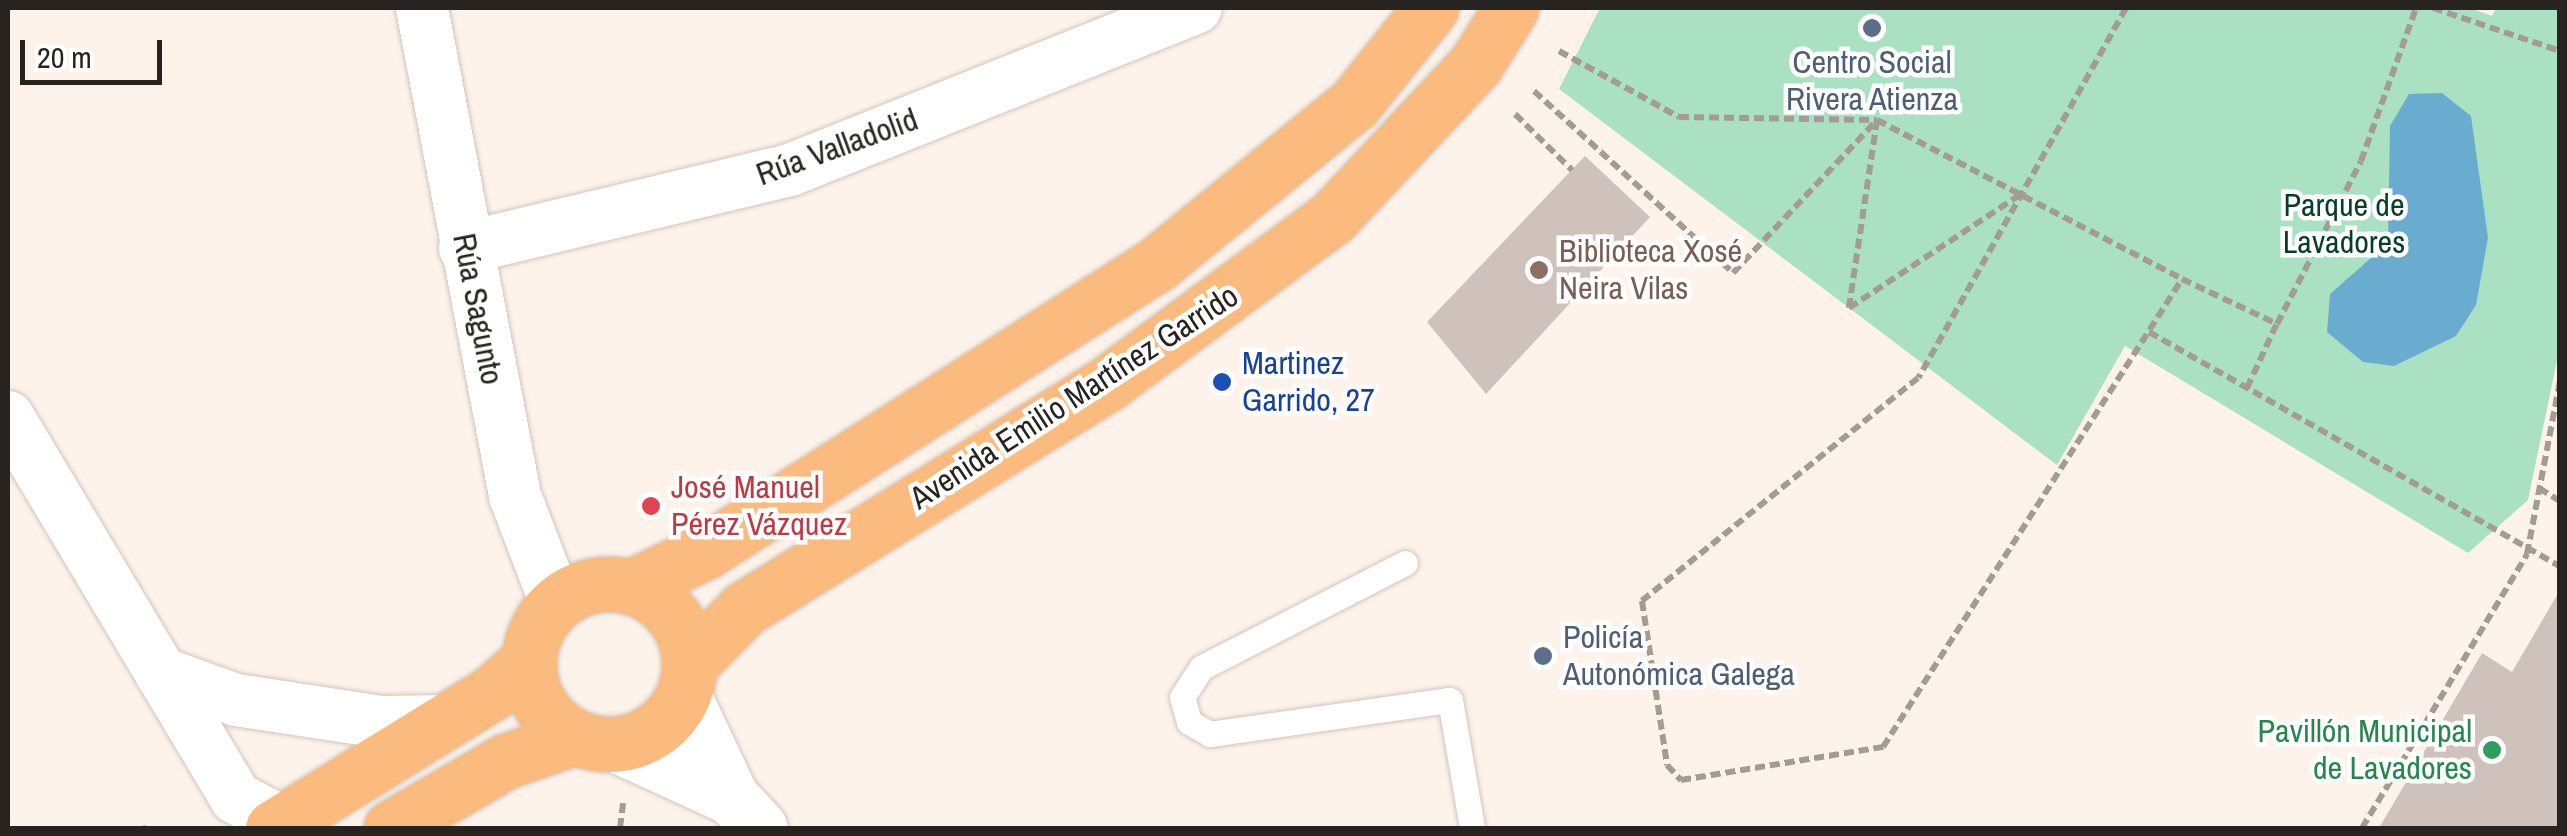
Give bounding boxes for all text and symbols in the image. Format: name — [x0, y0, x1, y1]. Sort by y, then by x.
marker: Centro Social Rivera Atienza — [1861, 17, 1883, 39]
scale bar — [25, 20, 168, 82]
text: 20 m — [37, 37, 92, 77]
place label: Centro Social Rivera Atienza — [1785, 44, 1959, 119]
street label: Rúa Valladolid — [751, 100, 923, 194]
park label: Parque de Lavadores — [2283, 187, 2405, 262]
street label: Rúa Sagunto — [445, 230, 511, 388]
place label: Biblioteca Xosé Neira Vilas — [1559, 233, 1742, 308]
marker: Biblioteca Xosé Neira Vilas — [1528, 259, 1550, 281]
street label: Avenida Emilio Martínez Garrido — [903, 277, 1245, 517]
place label: Martinez Garrido, 27 — [1242, 345, 1375, 420]
marker: Martinez Garrido, 27 — [1211, 371, 1233, 393]
place label: José Manuel Pérez Vázquez — [671, 469, 847, 544]
marker: José Manuel Pérez Vázquez — [640, 495, 662, 517]
place label: Policía Autonómica Galega — [1563, 619, 1795, 694]
marker: Policía Autonómica Galega — [1532, 645, 1554, 667]
place label: Pavillón Municipal de Lavadores — [2258, 713, 2472, 788]
marker: Pavillón Municipal de Lavadores — [2481, 739, 2503, 761]

